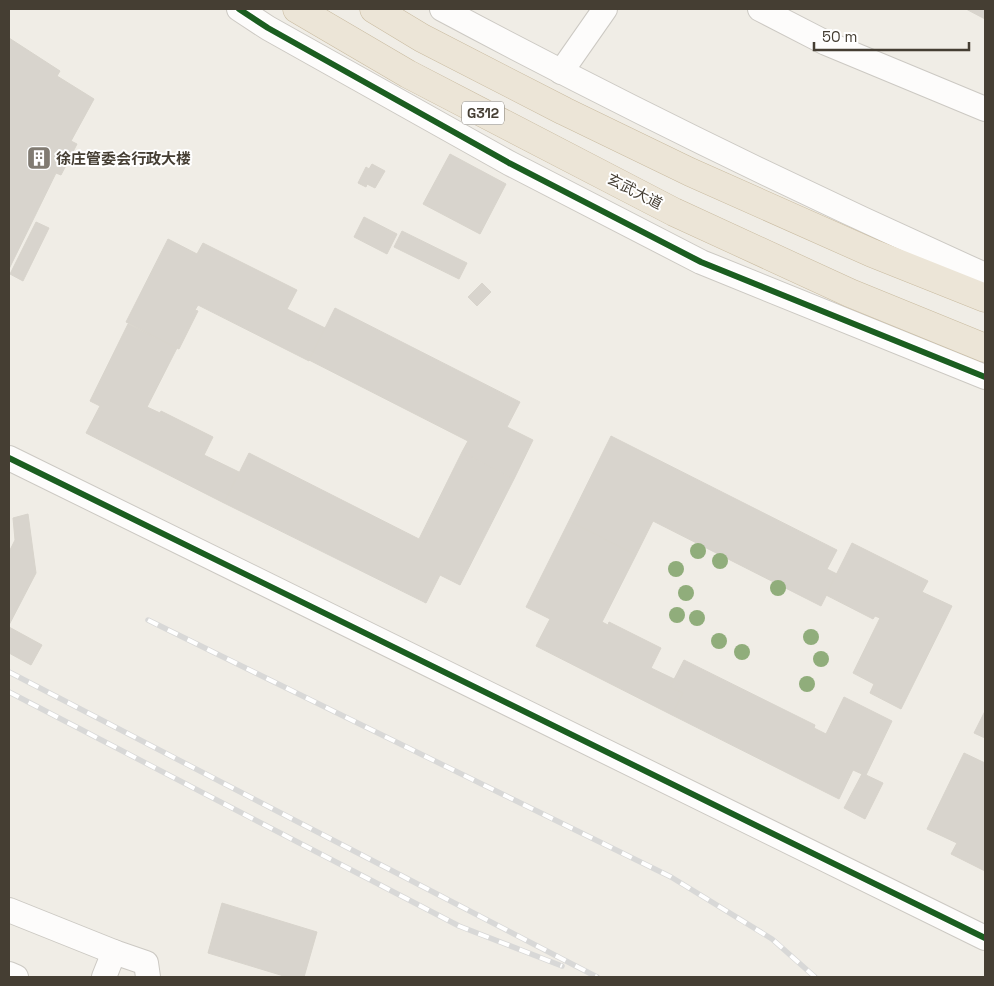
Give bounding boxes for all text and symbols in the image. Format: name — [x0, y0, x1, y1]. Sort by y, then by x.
scale bar — [814, 20, 969, 52]
text: 50 m — [822, 27, 857, 46]
road number: G312 — [462, 102, 504, 125]
building icon: 徐庄管委会行政大楼 — [26, 145, 52, 171]
place label: 徐庄管委会行政大楼 — [56, 149, 191, 168]
street label: 玄武大道 — [604, 169, 666, 213]

